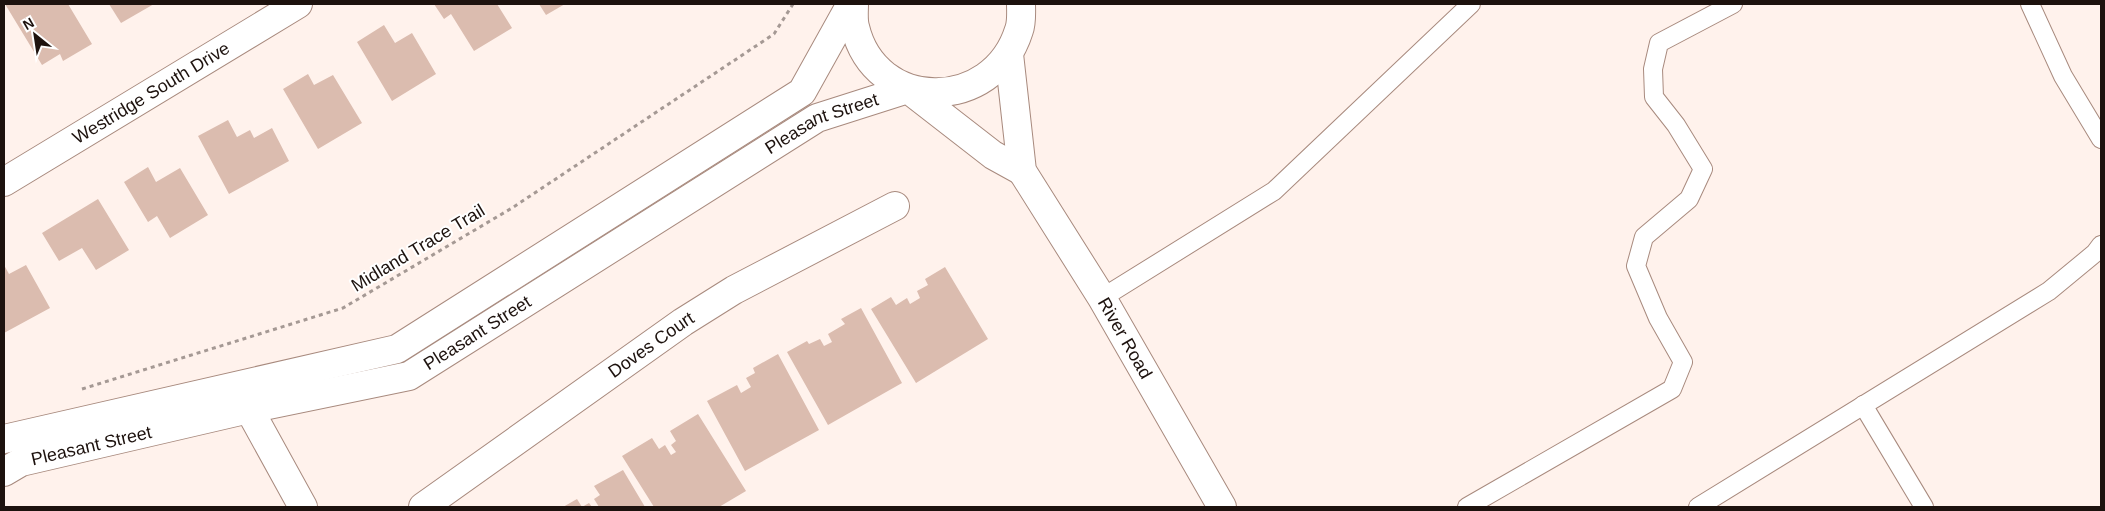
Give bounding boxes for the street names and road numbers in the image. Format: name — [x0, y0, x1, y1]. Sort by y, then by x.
street label: Westridge South Drive — [69, 38, 233, 148]
street label: Pleasant Street — [761, 89, 881, 158]
street label: Midland Trace Trail — [348, 200, 488, 296]
street label: Pleasant Street — [420, 291, 535, 374]
street label: River Road — [1094, 294, 1156, 382]
street label: Doves Court — [605, 308, 698, 382]
street label: Pleasant Street — [29, 422, 154, 469]

